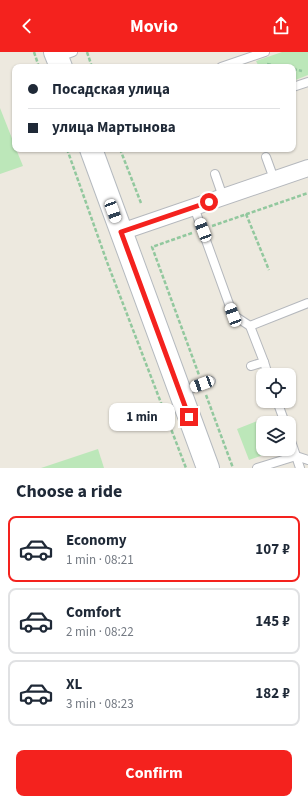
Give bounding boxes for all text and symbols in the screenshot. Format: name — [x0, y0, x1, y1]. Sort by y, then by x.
text: Movio — [130, 14, 178, 39]
icon: back — [16, 15, 38, 37]
icon: share — [270, 15, 292, 37]
text: Посадская улица — [52, 79, 170, 100]
text: улица Мартынова — [52, 117, 176, 138]
route start — [200, 193, 218, 211]
car — [103, 198, 123, 224]
car — [193, 217, 213, 243]
car — [223, 302, 243, 328]
map controls — [256, 368, 296, 456]
button: locate — [256, 368, 296, 408]
car — [189, 374, 215, 394]
callout: 1 min — [109, 403, 175, 431]
text: 1 min — [126, 408, 158, 426]
route end — [180, 408, 198, 426]
button: layers — [256, 416, 296, 456]
text: Choose a ride — [16, 479, 122, 504]
text: Economy — [66, 530, 127, 551]
icon: car — [18, 531, 54, 567]
text: 107 ₽ — [255, 539, 290, 560]
text: 1 min · 08:21 — [66, 551, 134, 569]
text: Comfort — [66, 602, 121, 623]
icon: car — [18, 603, 54, 639]
text: 145 ₽ — [255, 611, 290, 632]
text: 2 min · 08:22 — [66, 623, 134, 641]
text: XL — [66, 674, 82, 695]
icon: car — [18, 675, 54, 711]
text: 182 ₽ — [255, 683, 290, 704]
text: 3 min · 08:23 — [66, 695, 134, 713]
button: Confirm — [16, 750, 292, 796]

